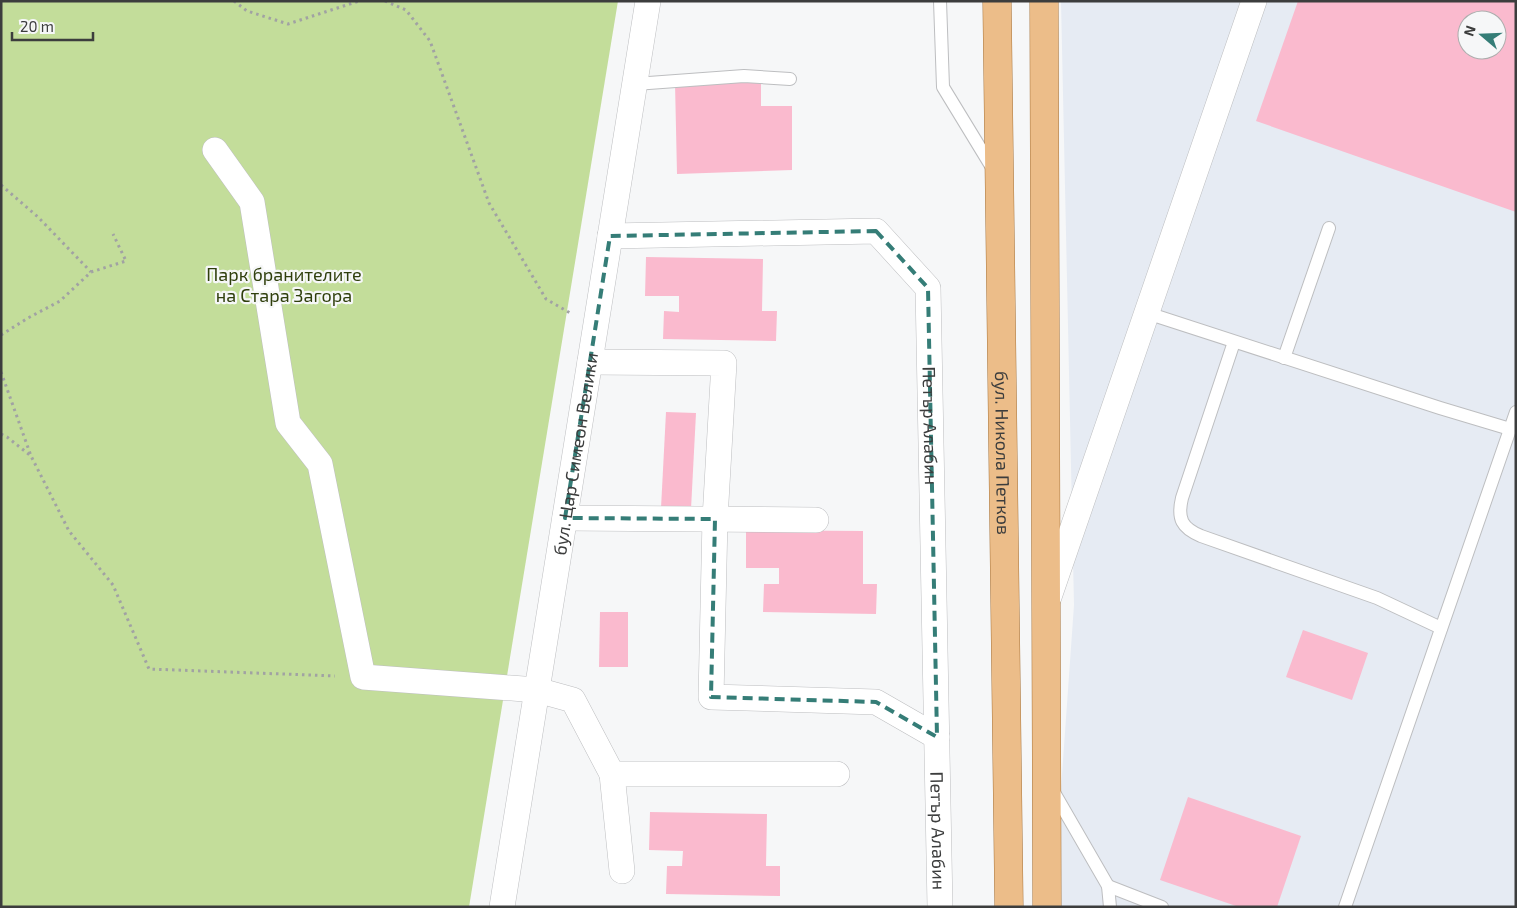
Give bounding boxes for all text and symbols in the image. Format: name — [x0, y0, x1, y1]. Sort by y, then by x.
scale bar — [12, 10, 94, 42]
north arrow — [1457, 10, 1507, 60]
text: 20 m — [20, 17, 54, 35]
text: N — [1460, 23, 1479, 38]
park label: Парк бранителите на Стара Загора — [206, 263, 362, 306]
street label: бул. Цар Симеон Велики — [548, 351, 602, 557]
street label: Петър Алабин — [919, 366, 943, 485]
street label: бул. Никола Петков — [991, 371, 1015, 535]
street label: Петър Алабин — [926, 771, 951, 890]

